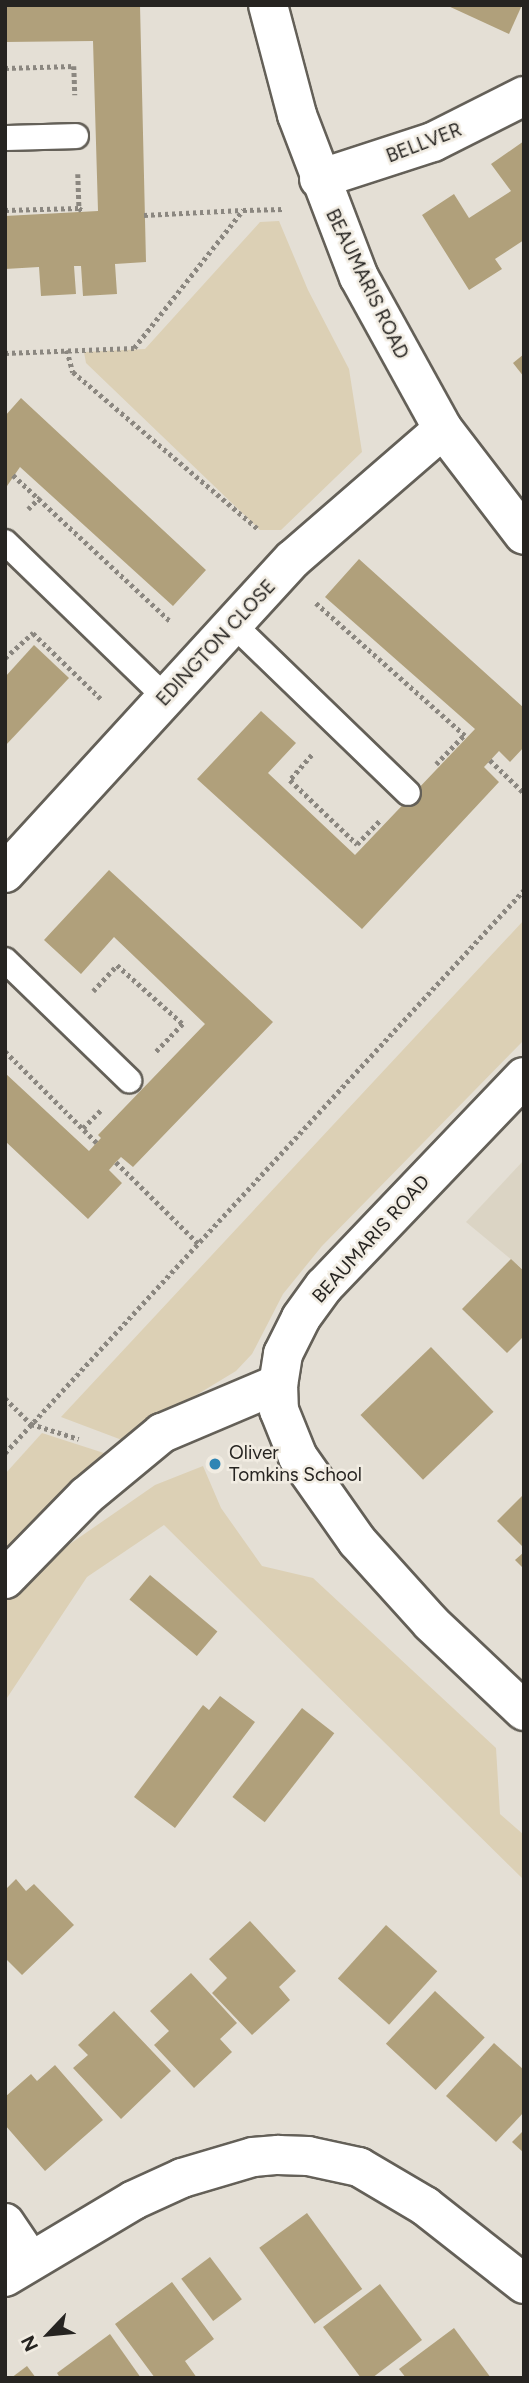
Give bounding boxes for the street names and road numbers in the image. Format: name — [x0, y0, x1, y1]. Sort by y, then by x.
street label: BELLVER — [383, 118, 465, 168]
street label: BEAUMARIS ROAD — [321, 205, 413, 363]
street label: EDINGTON CLOSE — [152, 575, 280, 711]
street label: BEAUMARIS ROAD — [308, 1170, 434, 1308]

